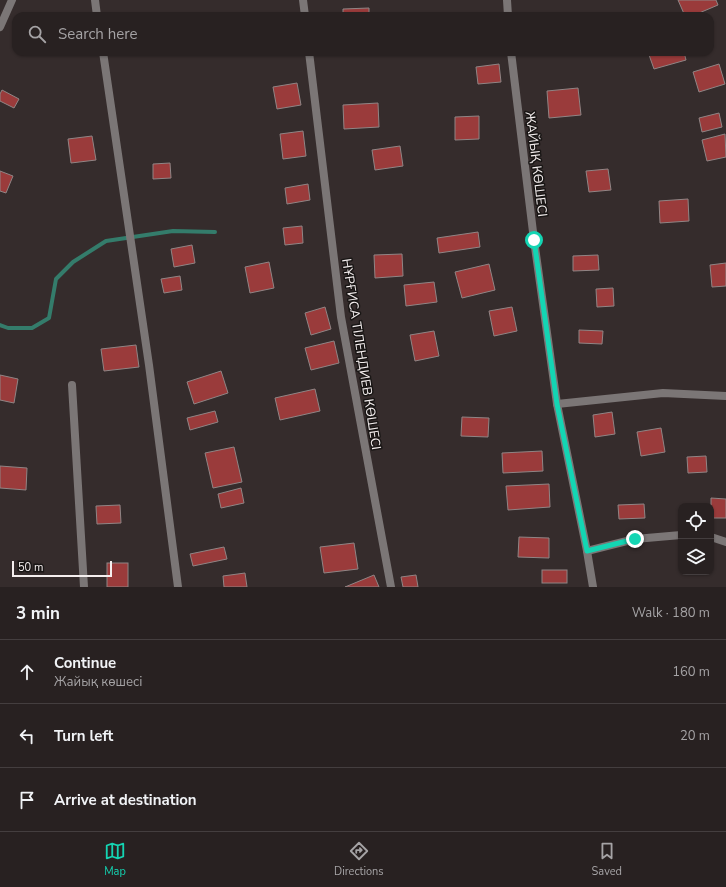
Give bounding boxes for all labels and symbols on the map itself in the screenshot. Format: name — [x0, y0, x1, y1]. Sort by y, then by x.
street label: ЖАЙЫҚ КӨШЕСІ — [521, 110, 552, 218]
route start — [525, 231, 543, 249]
street label: НҰРҒИСА ТІЛЕНДИЕВ КӨШЕСІ — [337, 257, 385, 451]
route end — [626, 530, 644, 548]
scale bar — [12, 559, 112, 578]

